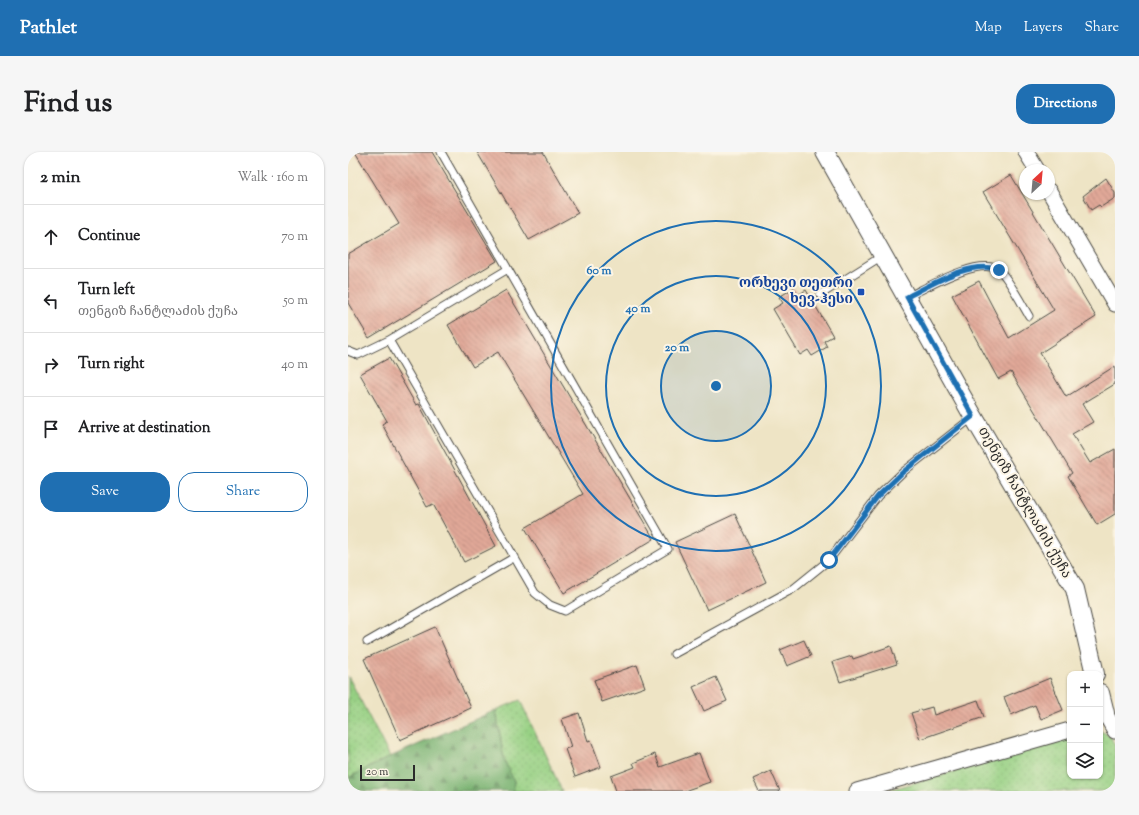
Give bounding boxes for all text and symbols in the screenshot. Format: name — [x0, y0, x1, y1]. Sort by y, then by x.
text: Pathlet — [20, 15, 77, 42]
text: Map — [975, 18, 1002, 38]
text: Layers — [1024, 18, 1062, 38]
text: Share — [1084, 18, 1119, 38]
text: Find us — [24, 84, 112, 124]
button: Directions — [1016, 84, 1115, 124]
north arrow — [1019, 164, 1055, 200]
text: 2 min — [40, 166, 81, 190]
text: Walk · 160 m — [237, 169, 308, 187]
icon: ahead — [40, 226, 62, 248]
text: Continue — [78, 226, 140, 247]
text: 70 m — [281, 228, 308, 246]
route end — [990, 261, 1008, 279]
text: 60 m — [587, 262, 611, 280]
place label: ორხევი თეთრი ხევ-ჰესი — [739, 274, 853, 310]
text: Turn left — [78, 280, 135, 301]
marker: ორხევი თეთრი ხევ-ჰესი — [856, 287, 866, 297]
icon: left — [40, 290, 62, 312]
text: 50 m — [283, 292, 308, 310]
text: 40 m — [625, 300, 650, 318]
text: თენგიზ ჩანტლაძის ქუჩა — [78, 303, 238, 321]
text: 20 m — [665, 339, 689, 357]
icon: right — [40, 354, 62, 376]
text: Turn right — [78, 354, 144, 375]
text: 40 m — [281, 356, 308, 374]
centre of rings — [709, 379, 723, 393]
icon: arrive — [40, 418, 62, 440]
text: Arrive at destination — [78, 418, 211, 439]
street label: თენგიზ ჩანტლაძის ქუჩა — [972, 423, 1076, 583]
button: Save — [40, 472, 170, 512]
button: Share — [178, 472, 308, 512]
route start — [820, 551, 838, 569]
map controls — [1067, 671, 1103, 779]
button: + — [1067, 671, 1103, 707]
button: − — [1067, 707, 1103, 743]
button: layers — [1067, 743, 1103, 779]
scale bar — [360, 763, 415, 782]
text: 20 m — [366, 764, 388, 780]

